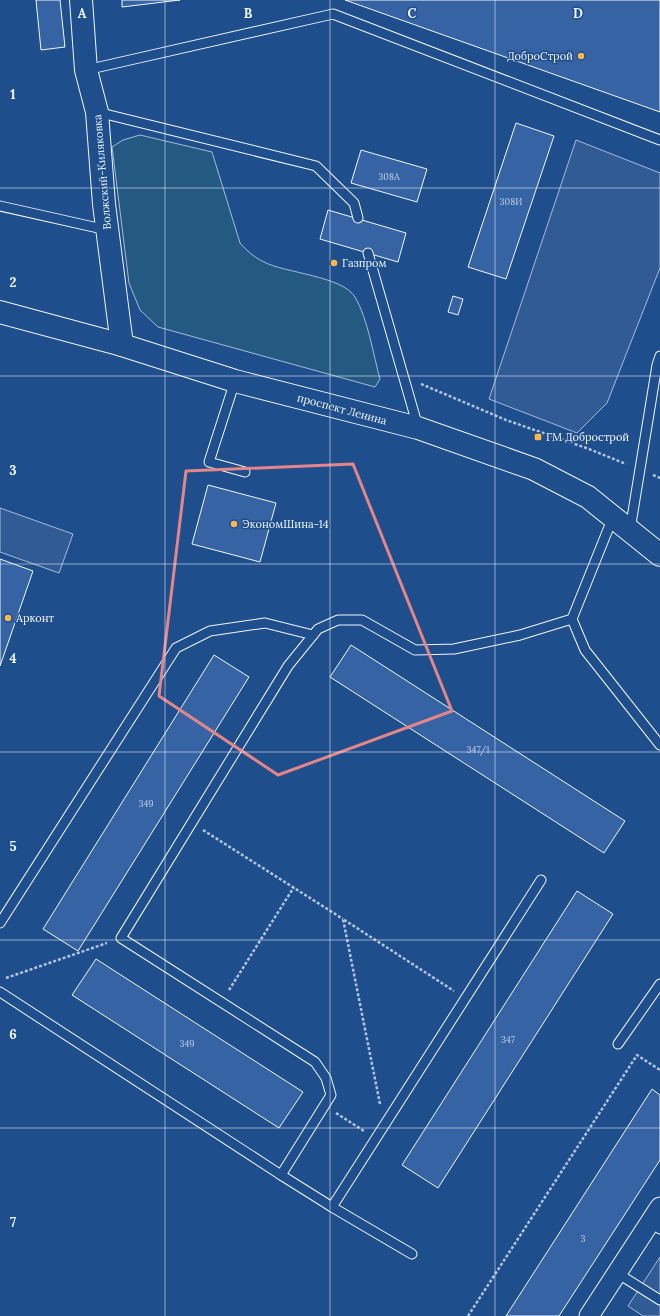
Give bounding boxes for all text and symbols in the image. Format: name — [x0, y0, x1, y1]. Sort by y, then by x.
text: A — [78, 5, 87, 22]
text: B — [244, 5, 253, 22]
text: C — [408, 5, 417, 22]
text: D — [573, 5, 583, 22]
place label: ДоброСтрой — [507, 49, 573, 63]
marker: ДоброСтрой — [576, 51, 586, 61]
text: 1 — [10, 86, 16, 103]
street label: Волжский-Киляковка — [90, 114, 114, 230]
house number: 308А — [378, 171, 400, 182]
house number: 308И — [500, 196, 522, 207]
place label: Газпром — [342, 256, 387, 270]
marker: Газпром — [329, 258, 339, 268]
text: 2 — [10, 274, 17, 291]
street label: проспект Ленина — [296, 390, 389, 428]
place label: ГМ Добрострой — [546, 430, 629, 444]
marker: ГМ Добрострой — [533, 432, 543, 442]
text: 3 — [9, 462, 17, 479]
place label: ЭкономШина-14 — [242, 517, 329, 531]
marker: ЭкономШина-14 — [229, 519, 239, 529]
place label: Арконт — [15, 611, 55, 625]
marker: Арконт — [3, 613, 13, 623]
text: 4 — [9, 650, 17, 667]
house number: 347/1 — [467, 744, 489, 756]
house number: 349 — [138, 798, 154, 809]
text: 5 — [9, 838, 17, 855]
text: 6 — [9, 1026, 17, 1043]
house number: 347 — [501, 1034, 515, 1045]
house number: 349 — [179, 1038, 195, 1049]
text: 7 — [10, 1214, 16, 1231]
house number: 3 — [580, 1233, 586, 1244]

